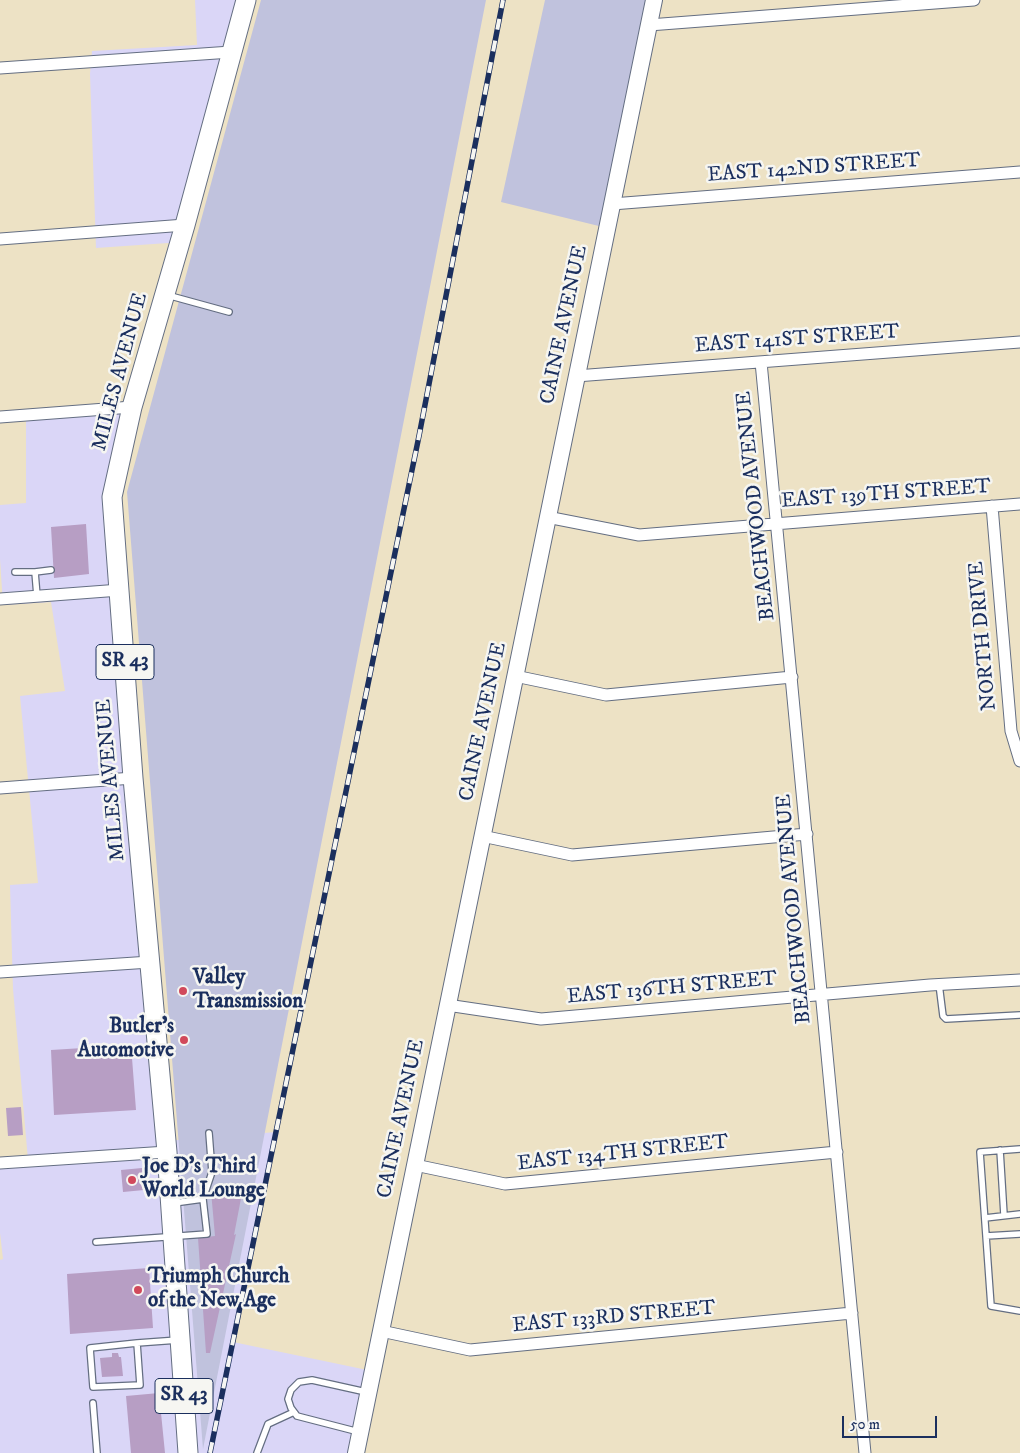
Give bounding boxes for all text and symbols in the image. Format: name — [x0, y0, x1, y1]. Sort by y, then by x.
street label: EAST 142ND STREET — [707, 149, 921, 189]
street label: CAINE AVENUE — [536, 243, 594, 407]
street label: MILES AVENUE — [88, 290, 154, 454]
street label: EAST 141ST STREET — [694, 320, 900, 360]
street label: BEACHWOOD AVENUE — [732, 390, 782, 622]
street label: EAST 139TH STREET — [780, 475, 992, 515]
street label: NORTH DRIVE — [965, 560, 1003, 712]
street label: CAINE AVENUE — [455, 640, 513, 804]
road number: SR 43 — [96, 644, 154, 680]
street label: MILES AVENUE — [92, 698, 132, 862]
street label: BEACHWOOD AVENUE — [772, 793, 818, 1025]
place label: Valley Transmission — [193, 966, 303, 1016]
street label: EAST 136TH STREET — [566, 967, 778, 1011]
marker: Valley Transmission — [177, 985, 189, 997]
place label: Butler's Automotive — [78, 1015, 174, 1065]
marker: Butler's Automotive — [178, 1034, 190, 1046]
street label: CAINE AVENUE — [373, 1037, 431, 1201]
street label: EAST 134TH STREET — [516, 1130, 730, 1178]
place label: Joe D's Third World Lounge — [142, 1155, 265, 1205]
marker: Joe D's Third World Lounge — [126, 1174, 138, 1186]
place label: Triumph Church of the New Age — [148, 1265, 290, 1315]
marker: Triumph Church of the New Age — [132, 1284, 144, 1296]
street label: EAST 133RD STREET — [511, 1297, 717, 1339]
road number: SR 43 — [155, 1378, 213, 1414]
scale bar — [845, 1406, 940, 1438]
text: 50 m — [850, 1415, 880, 1434]

